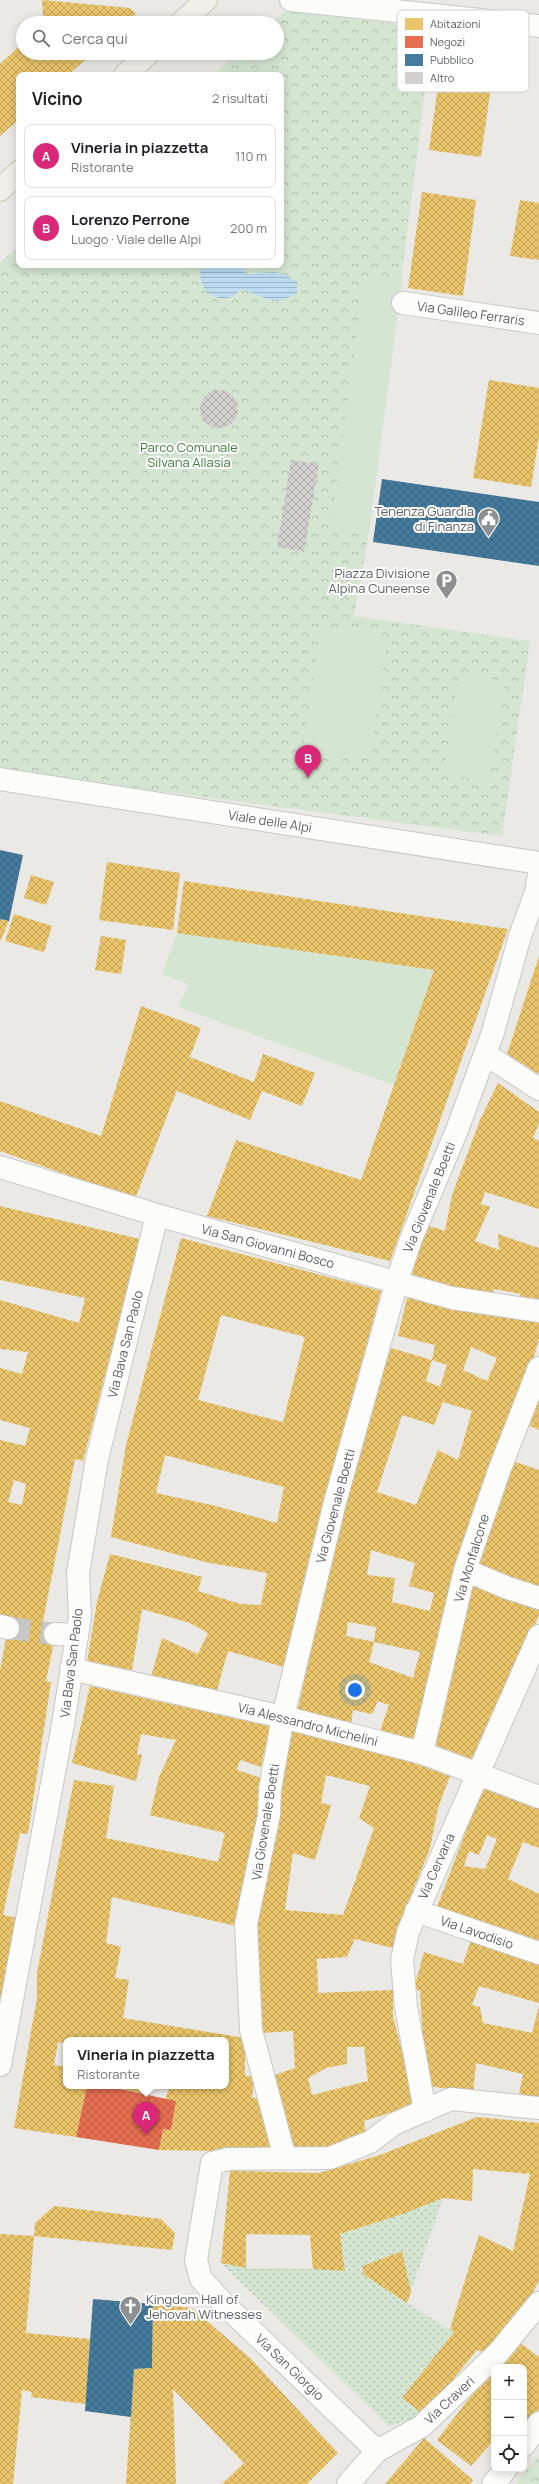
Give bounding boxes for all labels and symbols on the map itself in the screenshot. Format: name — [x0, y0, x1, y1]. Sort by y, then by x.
legend — [397, 10, 529, 92]
text: Abitazioni — [430, 16, 481, 31]
text: Negozi — [430, 34, 465, 49]
text: Pubblico — [430, 52, 474, 67]
text: Altro — [430, 70, 455, 85]
street label: Via Galileo Ferraris — [416, 297, 526, 329]
park label: Parco Comunale Silvana Allasia — [140, 438, 238, 471]
place label: Tenenza Guardia di Finanza — [374, 502, 474, 535]
public building icon: Tenenza Guardia di Finanza — [476, 505, 502, 538]
place label: Piazza Divisione Alpina Cuneense — [329, 564, 430, 597]
parking icon: Piazza Divisione Alpina Cuneense — [433, 567, 459, 600]
pin: B — [295, 745, 321, 778]
street label: Viale delle Alpi — [227, 805, 313, 837]
street label: Via Giovenale Boetti — [399, 1139, 459, 1255]
street label: Via San Giovanni Bosco — [199, 1220, 337, 1273]
street label: Via Bava San Paolo — [103, 1288, 147, 1400]
street label: Via Giovenale Boetti — [311, 1447, 359, 1565]
street label: Via Monfalcone — [449, 1511, 493, 1604]
street label: Via Bava San Paolo — [55, 1607, 87, 1719]
your location — [345, 1680, 365, 1700]
street label: Via Alessandro Michelini — [236, 1698, 380, 1750]
street label: Via Giovenale Boetti — [247, 1762, 283, 1882]
street label: Via Cervaria — [413, 1830, 459, 1902]
street label: Via Lavodisio — [438, 1911, 516, 1953]
pin: A — [133, 2102, 159, 2135]
place label: Kingdom Hall of Jehovah Witnesses — [146, 2290, 262, 2323]
church icon: Kingdom Hall of Jehovah Witnesses — [118, 2293, 144, 2326]
street label: Via San Giorgio — [252, 2330, 328, 2405]
street label: Via Craveri — [420, 2372, 478, 2428]

